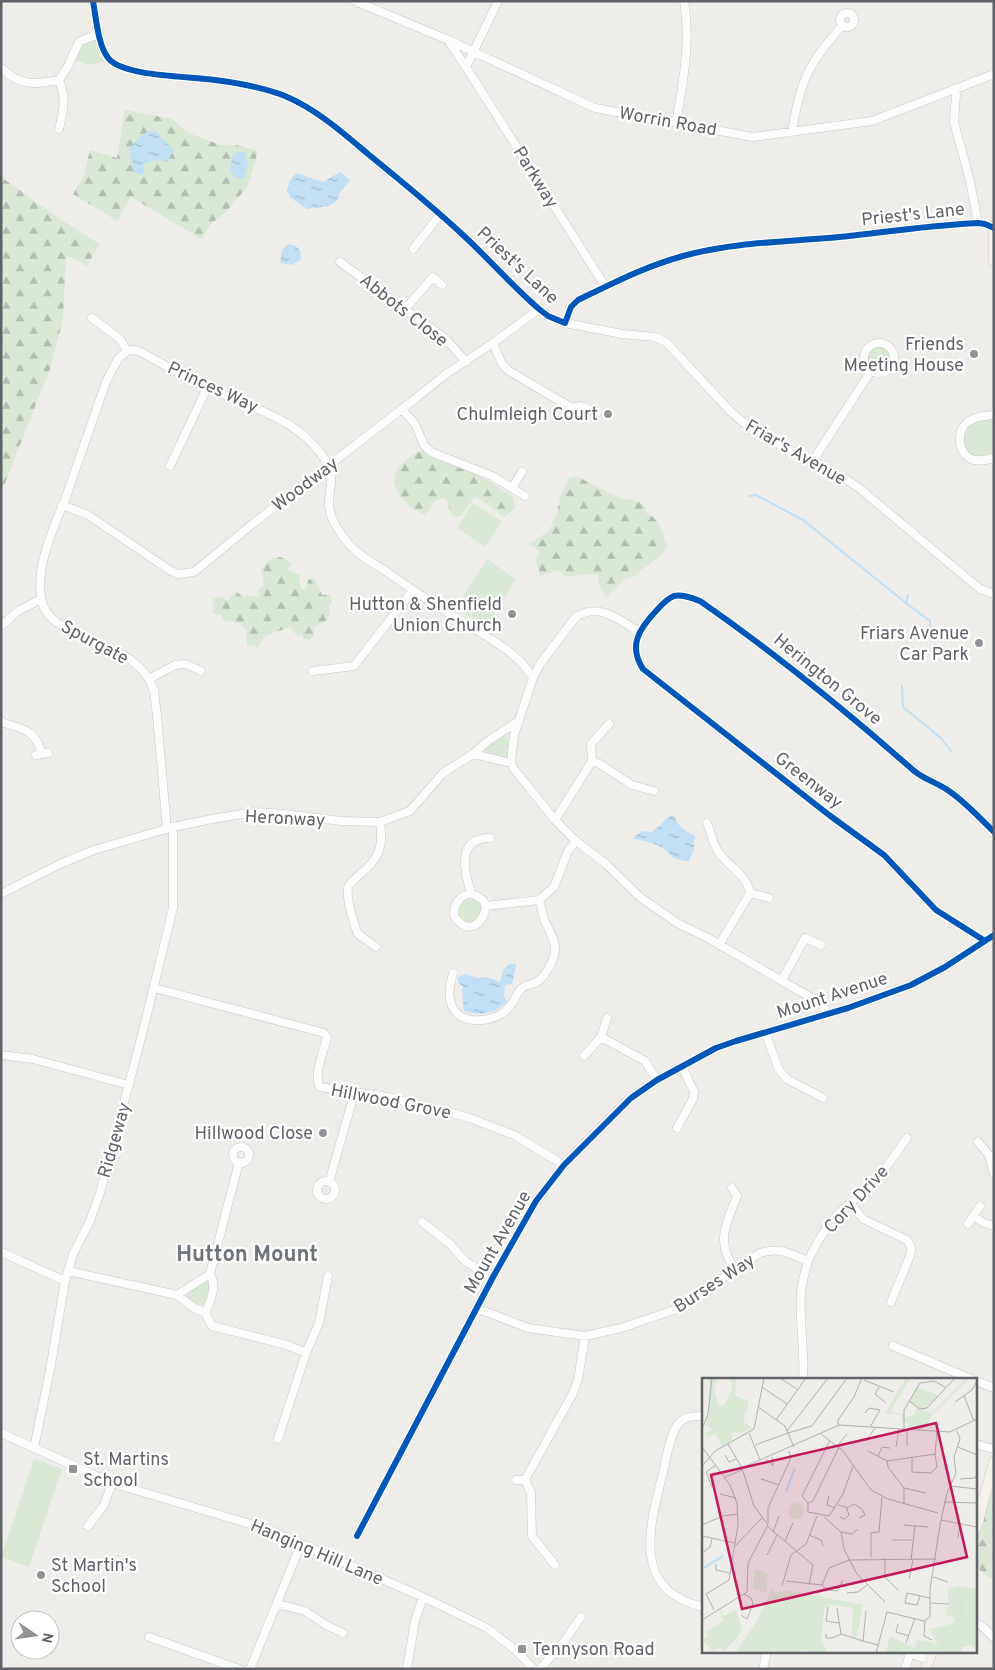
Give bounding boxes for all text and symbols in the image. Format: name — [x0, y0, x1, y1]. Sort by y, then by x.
street label: Worrin Road — [617, 103, 719, 142]
street label: Parkway — [507, 143, 563, 213]
street label: Priest's Lane — [860, 199, 966, 232]
street label: Priest's Lane — [471, 222, 563, 310]
street label: Abbots Close — [354, 269, 452, 353]
place label: Friends Meeting House — [843, 334, 964, 378]
marker: Friends Meeting House — [968, 348, 980, 360]
street label: Princes Way — [163, 357, 262, 419]
place label: Chulmleigh Court — [457, 404, 598, 427]
marker: Chulmleigh Court — [602, 408, 614, 420]
street label: Friar's Avenue — [741, 415, 850, 491]
street label: Woodway — [268, 453, 344, 518]
place label: Hutton & Shenfield Union Church — [349, 594, 502, 638]
marker: Hutton & Shenfield Union Church — [506, 608, 518, 620]
street label: Spurgate — [56, 616, 132, 671]
place label: Friars Avenue Car Park — [860, 623, 969, 667]
street label: Herington Grove — [768, 629, 886, 731]
marker: Friars Avenue Car Park — [973, 637, 985, 649]
street label: Greenway — [769, 747, 847, 815]
street label: Heronway — [244, 806, 326, 833]
street label: Mount Avenue — [774, 968, 891, 1025]
street label: Hillwood Grove — [329, 1080, 453, 1125]
street label: Ridgeway — [94, 1100, 137, 1181]
place label: Hillwood Close — [195, 1123, 313, 1146]
marker: Hillwood Close — [317, 1127, 329, 1139]
street label: Cory Drive — [820, 1161, 895, 1239]
street label: Mount Avenue — [460, 1187, 537, 1298]
district label: Hutton Mount — [176, 1242, 318, 1269]
street label: Burses Way — [670, 1249, 760, 1319]
inset map — [702, 1378, 978, 1652]
place label: St. Martins School — [83, 1449, 169, 1493]
marker: St. Martins School — [67, 1463, 79, 1475]
street label: Hanging Hill Lane — [246, 1515, 386, 1592]
place label: St Martin's School — [51, 1555, 137, 1599]
marker: St Martin's School — [35, 1569, 47, 1581]
north arrow — [10, 1610, 60, 1660]
text: N — [37, 1631, 56, 1644]
place label: Tennyson Road — [532, 1639, 655, 1662]
marker: Tennyson Road — [516, 1643, 528, 1655]

